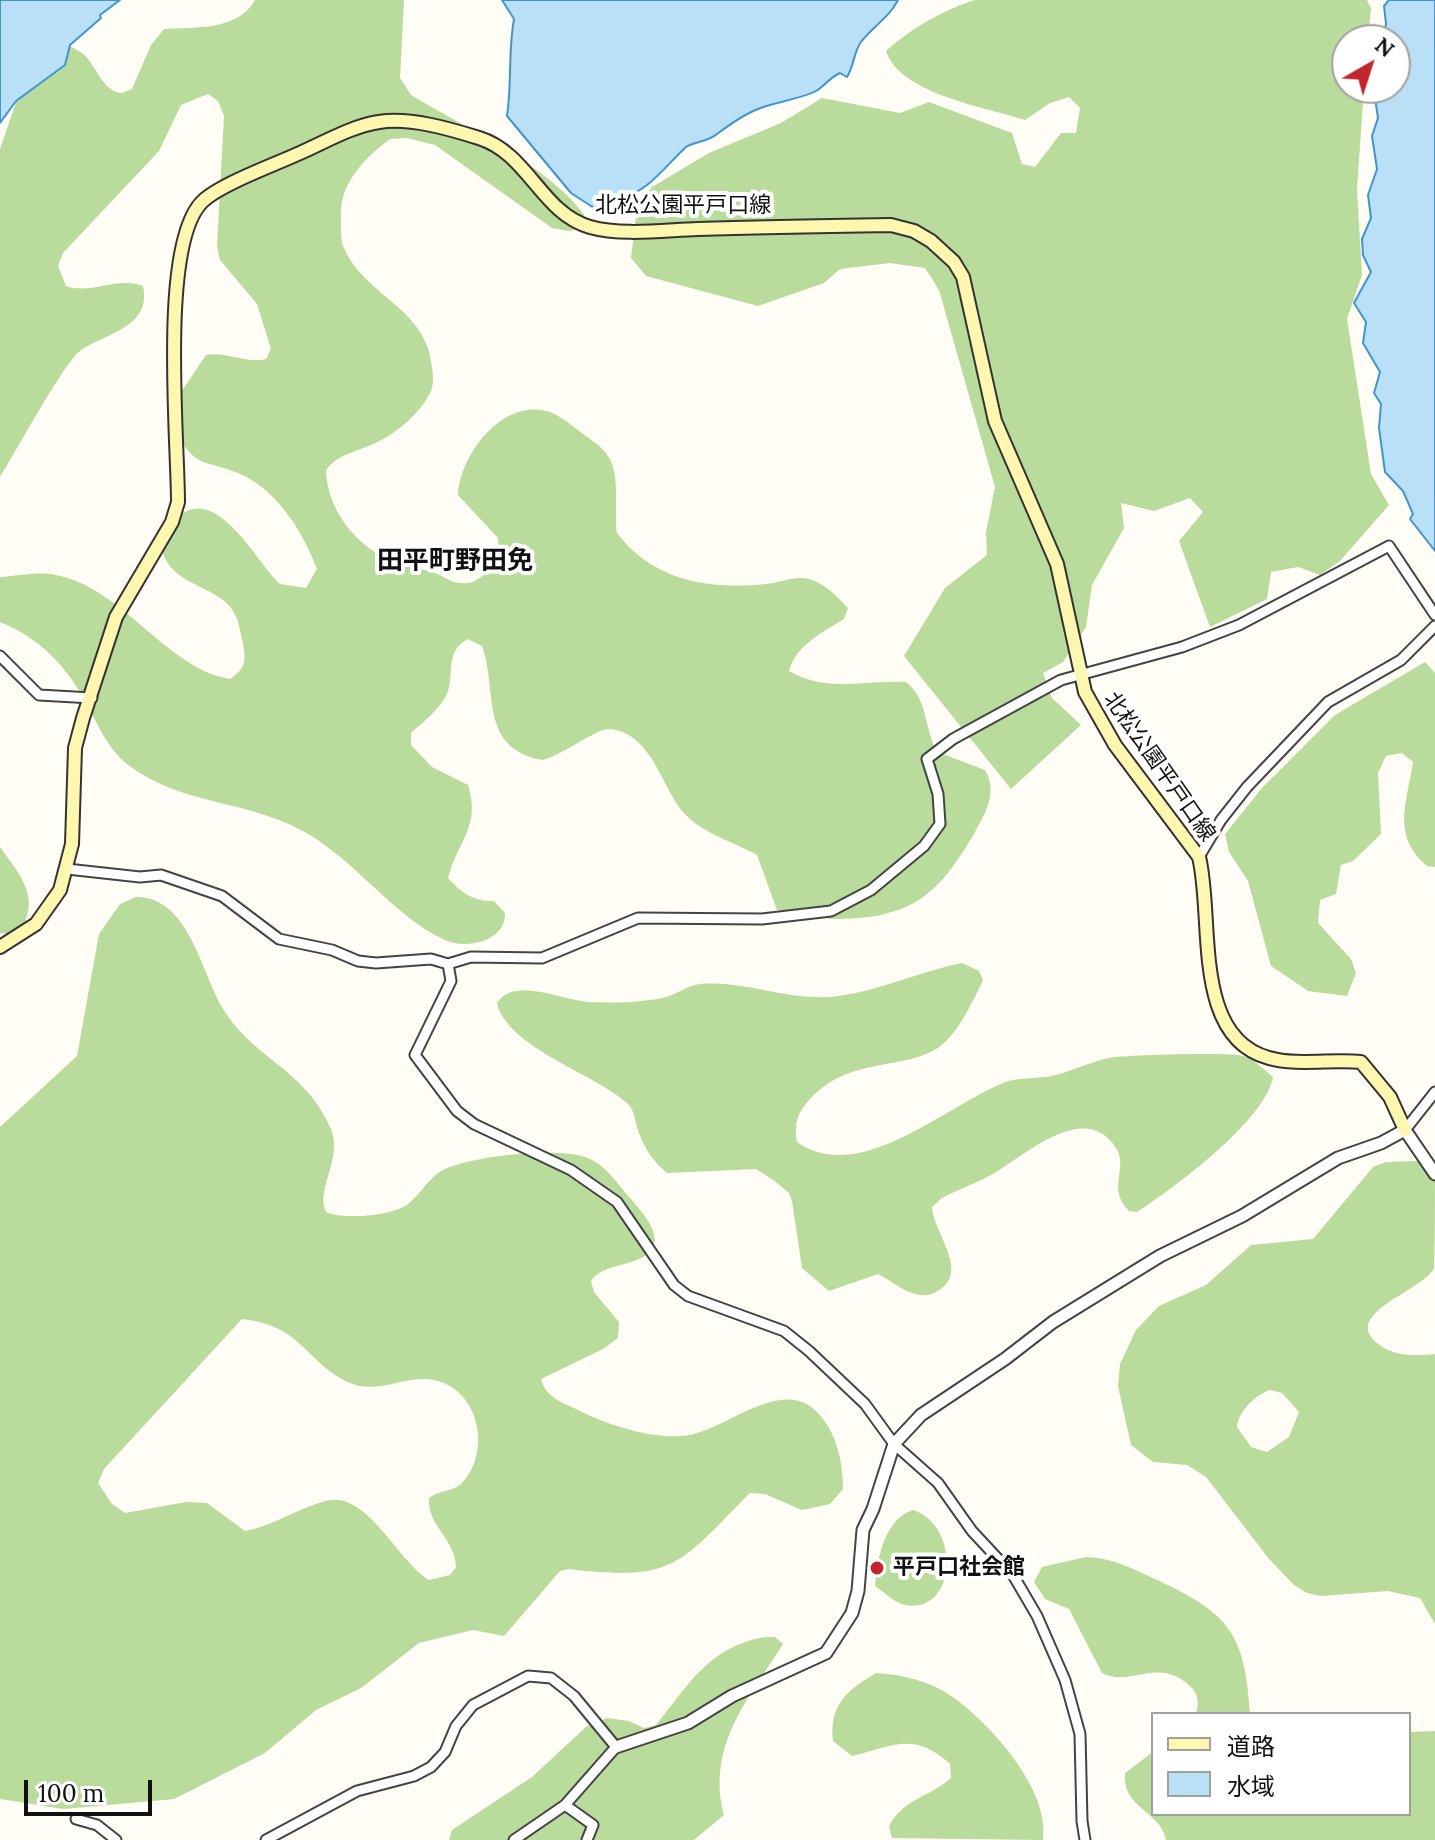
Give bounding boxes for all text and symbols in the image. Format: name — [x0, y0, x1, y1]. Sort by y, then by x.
north arrow — [1331, 24, 1411, 104]
text: N — [1369, 31, 1400, 63]
street label: 北松公園平戸口線 — [595, 193, 771, 219]
district label: 田平町野田免 — [377, 546, 533, 578]
street label: 北松公園平戸口線 — [1098, 687, 1220, 847]
place label: 平戸口社会館 — [893, 1555, 1025, 1581]
marker: 平戸口社会館 — [868, 1559, 886, 1577]
legend — [1151, 1712, 1411, 1816]
text: 道路 — [1227, 1731, 1275, 1762]
scale bar — [28, 1764, 156, 1814]
text: 水域 — [1227, 1771, 1275, 1802]
text: 100 m — [38, 1778, 104, 1809]

